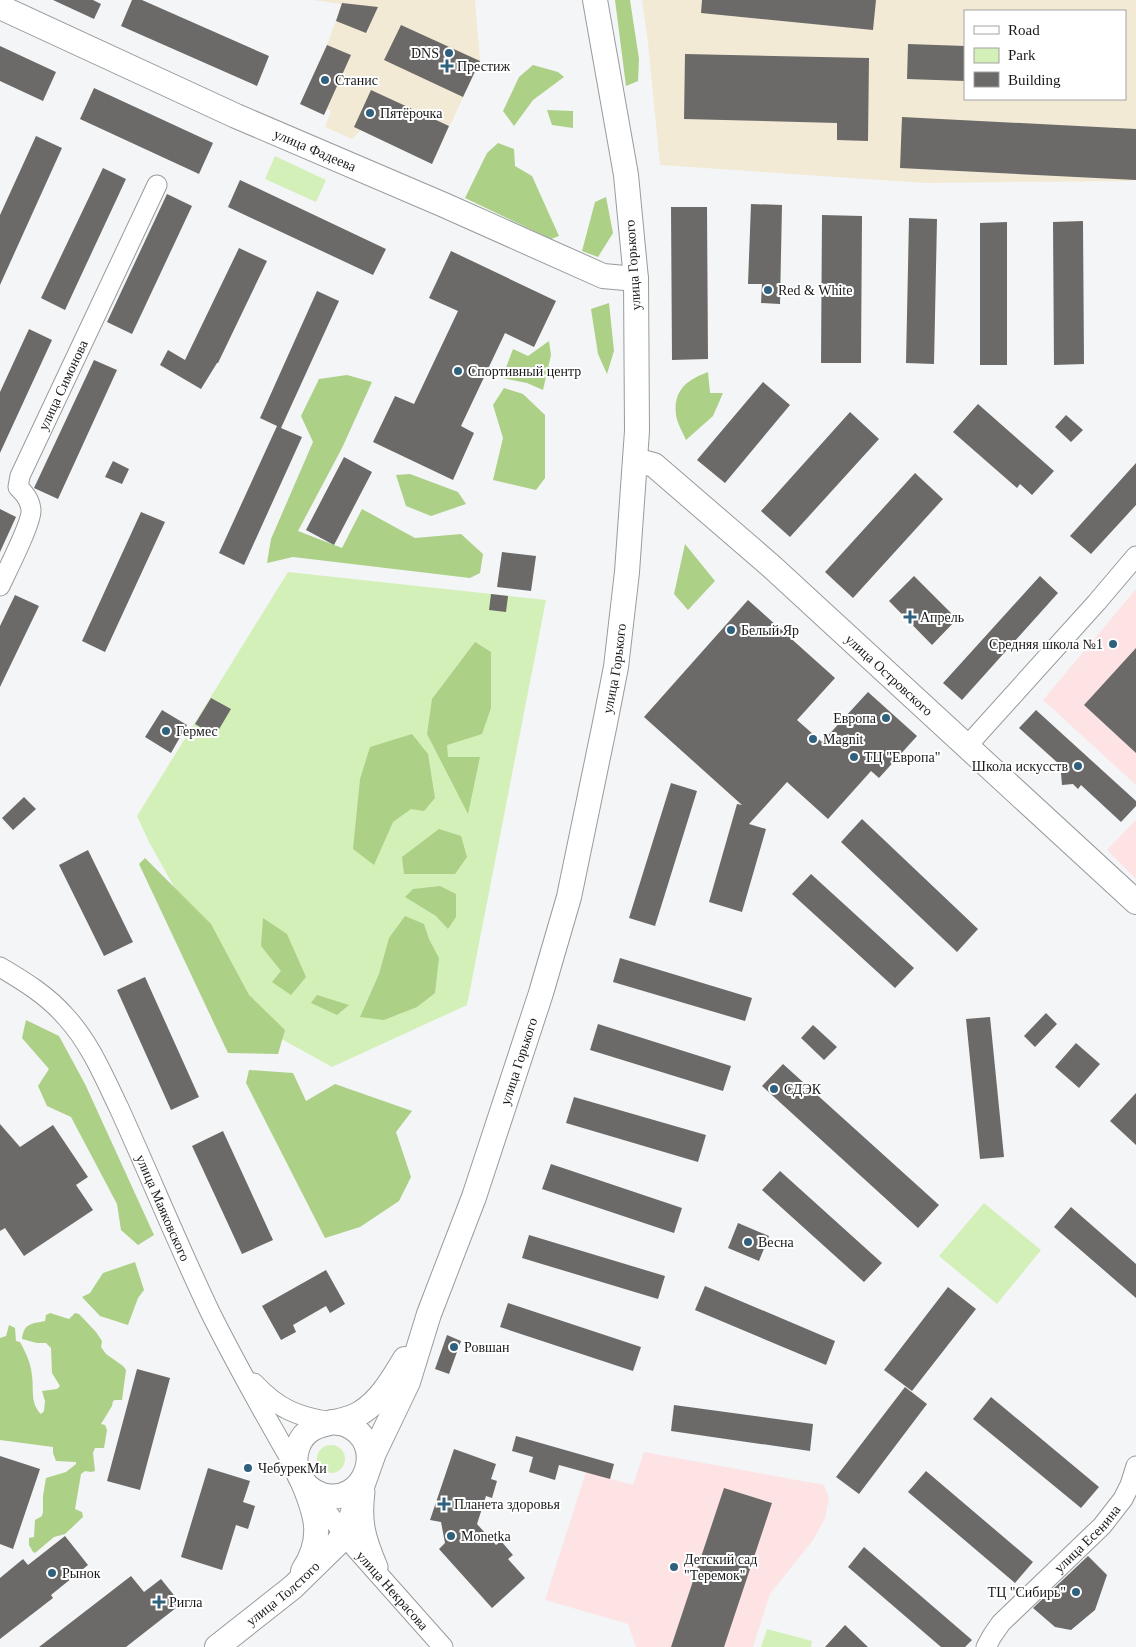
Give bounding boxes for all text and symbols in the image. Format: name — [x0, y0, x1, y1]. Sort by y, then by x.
legend — [964, 10, 1126, 100]
text: Road — [1008, 22, 1040, 38]
place label: DNS — [411, 46, 439, 61]
marker: DNS — [443, 47, 455, 59]
text: Park — [1008, 47, 1036, 63]
place label: Престиж — [457, 59, 510, 74]
marker: Престиж — [441, 60, 453, 72]
text: Building — [1008, 72, 1061, 88]
place label: Станис — [335, 73, 378, 88]
marker: Станис — [319, 74, 331, 86]
place label: Пятёрочка — [380, 106, 443, 121]
marker: Пятёрочка — [364, 107, 376, 119]
street label: улица Фадеева — [272, 126, 359, 174]
street label: улица Горького — [622, 219, 644, 311]
place label: Red & White — [778, 283, 852, 298]
marker: Red & White — [762, 284, 774, 296]
street label: улица Симонова — [35, 337, 91, 433]
place label: Спортивный центр — [468, 364, 581, 379]
marker: Спортивный центр — [452, 365, 464, 377]
place label: Апрель — [920, 610, 964, 625]
marker: Апрель — [904, 611, 916, 623]
street label: улица Горького — [600, 623, 628, 715]
place label: Белый Яр — [741, 623, 799, 638]
marker: Белый Яр — [725, 624, 737, 636]
street label: улица Островского — [843, 631, 936, 719]
place label: Средняя школа №1 — [989, 637, 1103, 652]
marker: Средняя школа №1 — [1107, 638, 1119, 650]
place label: Европа — [833, 711, 877, 726]
marker: Европа — [880, 712, 892, 724]
place label: Гермес — [176, 724, 218, 739]
marker: Гермес — [160, 725, 172, 737]
place label: Magnit — [823, 732, 864, 747]
marker: Magnit — [807, 733, 819, 745]
place label: ТЦ "Европа" — [864, 750, 940, 765]
marker: ТЦ "Европа" — [848, 751, 860, 763]
place label: Школа искусств — [972, 759, 1068, 774]
marker: Школа искусств — [1072, 760, 1084, 772]
street label: улица Горького — [497, 1016, 540, 1107]
place label: СДЭК — [784, 1082, 822, 1097]
marker: СДЭК — [768, 1083, 780, 1095]
street label: улица Маяковского — [133, 1152, 193, 1263]
place label: Весна — [758, 1235, 795, 1250]
marker: Весна — [742, 1236, 754, 1248]
place label: Ровшан — [464, 1340, 510, 1355]
marker: Ровшан — [448, 1341, 460, 1353]
place label: ЧебурекМи — [258, 1461, 327, 1476]
marker: ЧебурекМи — [242, 1462, 254, 1474]
place label: Планета здоровья — [454, 1497, 560, 1512]
marker: Планета здоровья — [438, 1498, 450, 1510]
street label: улица Есенина — [1051, 1501, 1124, 1575]
place label: Monetka — [461, 1529, 512, 1544]
marker: Monetka — [445, 1530, 457, 1542]
street label: улица Некрасова — [354, 1548, 432, 1633]
place label: Детский сад "Теремок" — [684, 1552, 757, 1583]
street label: улица Толстого — [243, 1558, 322, 1628]
marker: Детский сад "Теремок" — [668, 1561, 680, 1573]
place label: Рынок — [62, 1566, 101, 1581]
marker: Рынок — [46, 1567, 58, 1579]
place label: ТЦ "Сибирь" — [988, 1585, 1066, 1600]
marker: ТЦ "Сибирь" — [1070, 1586, 1082, 1598]
place label: Ригла — [169, 1595, 203, 1610]
marker: Ригла — [153, 1596, 165, 1608]

